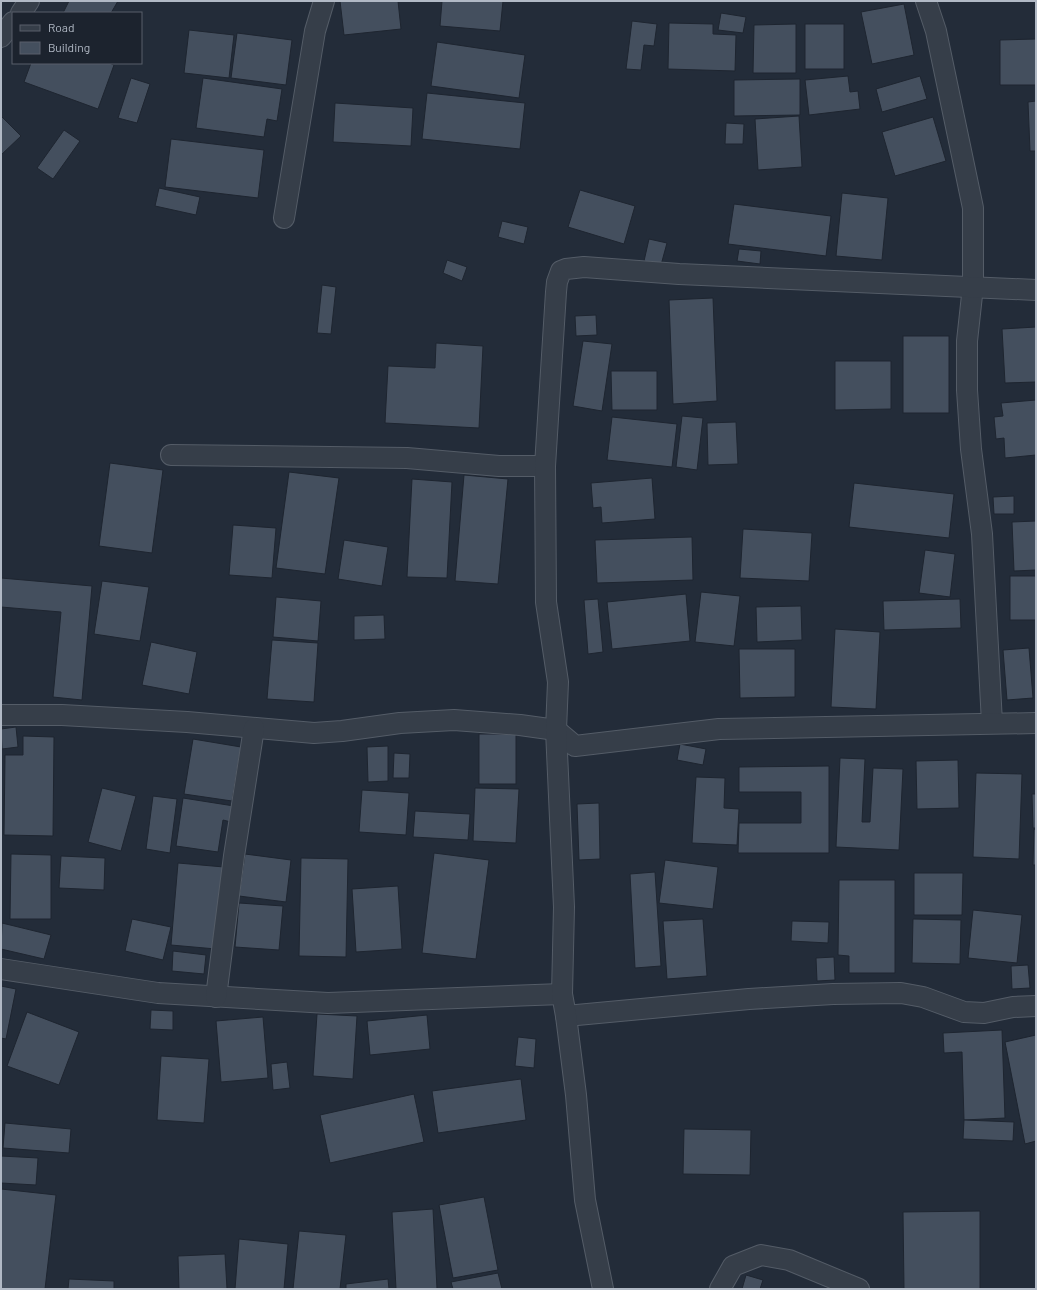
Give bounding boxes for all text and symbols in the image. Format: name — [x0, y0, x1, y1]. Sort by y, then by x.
legend — [12, 12, 142, 64]
text: Road — [48, 20, 75, 34]
text: Building — [48, 40, 90, 54]

